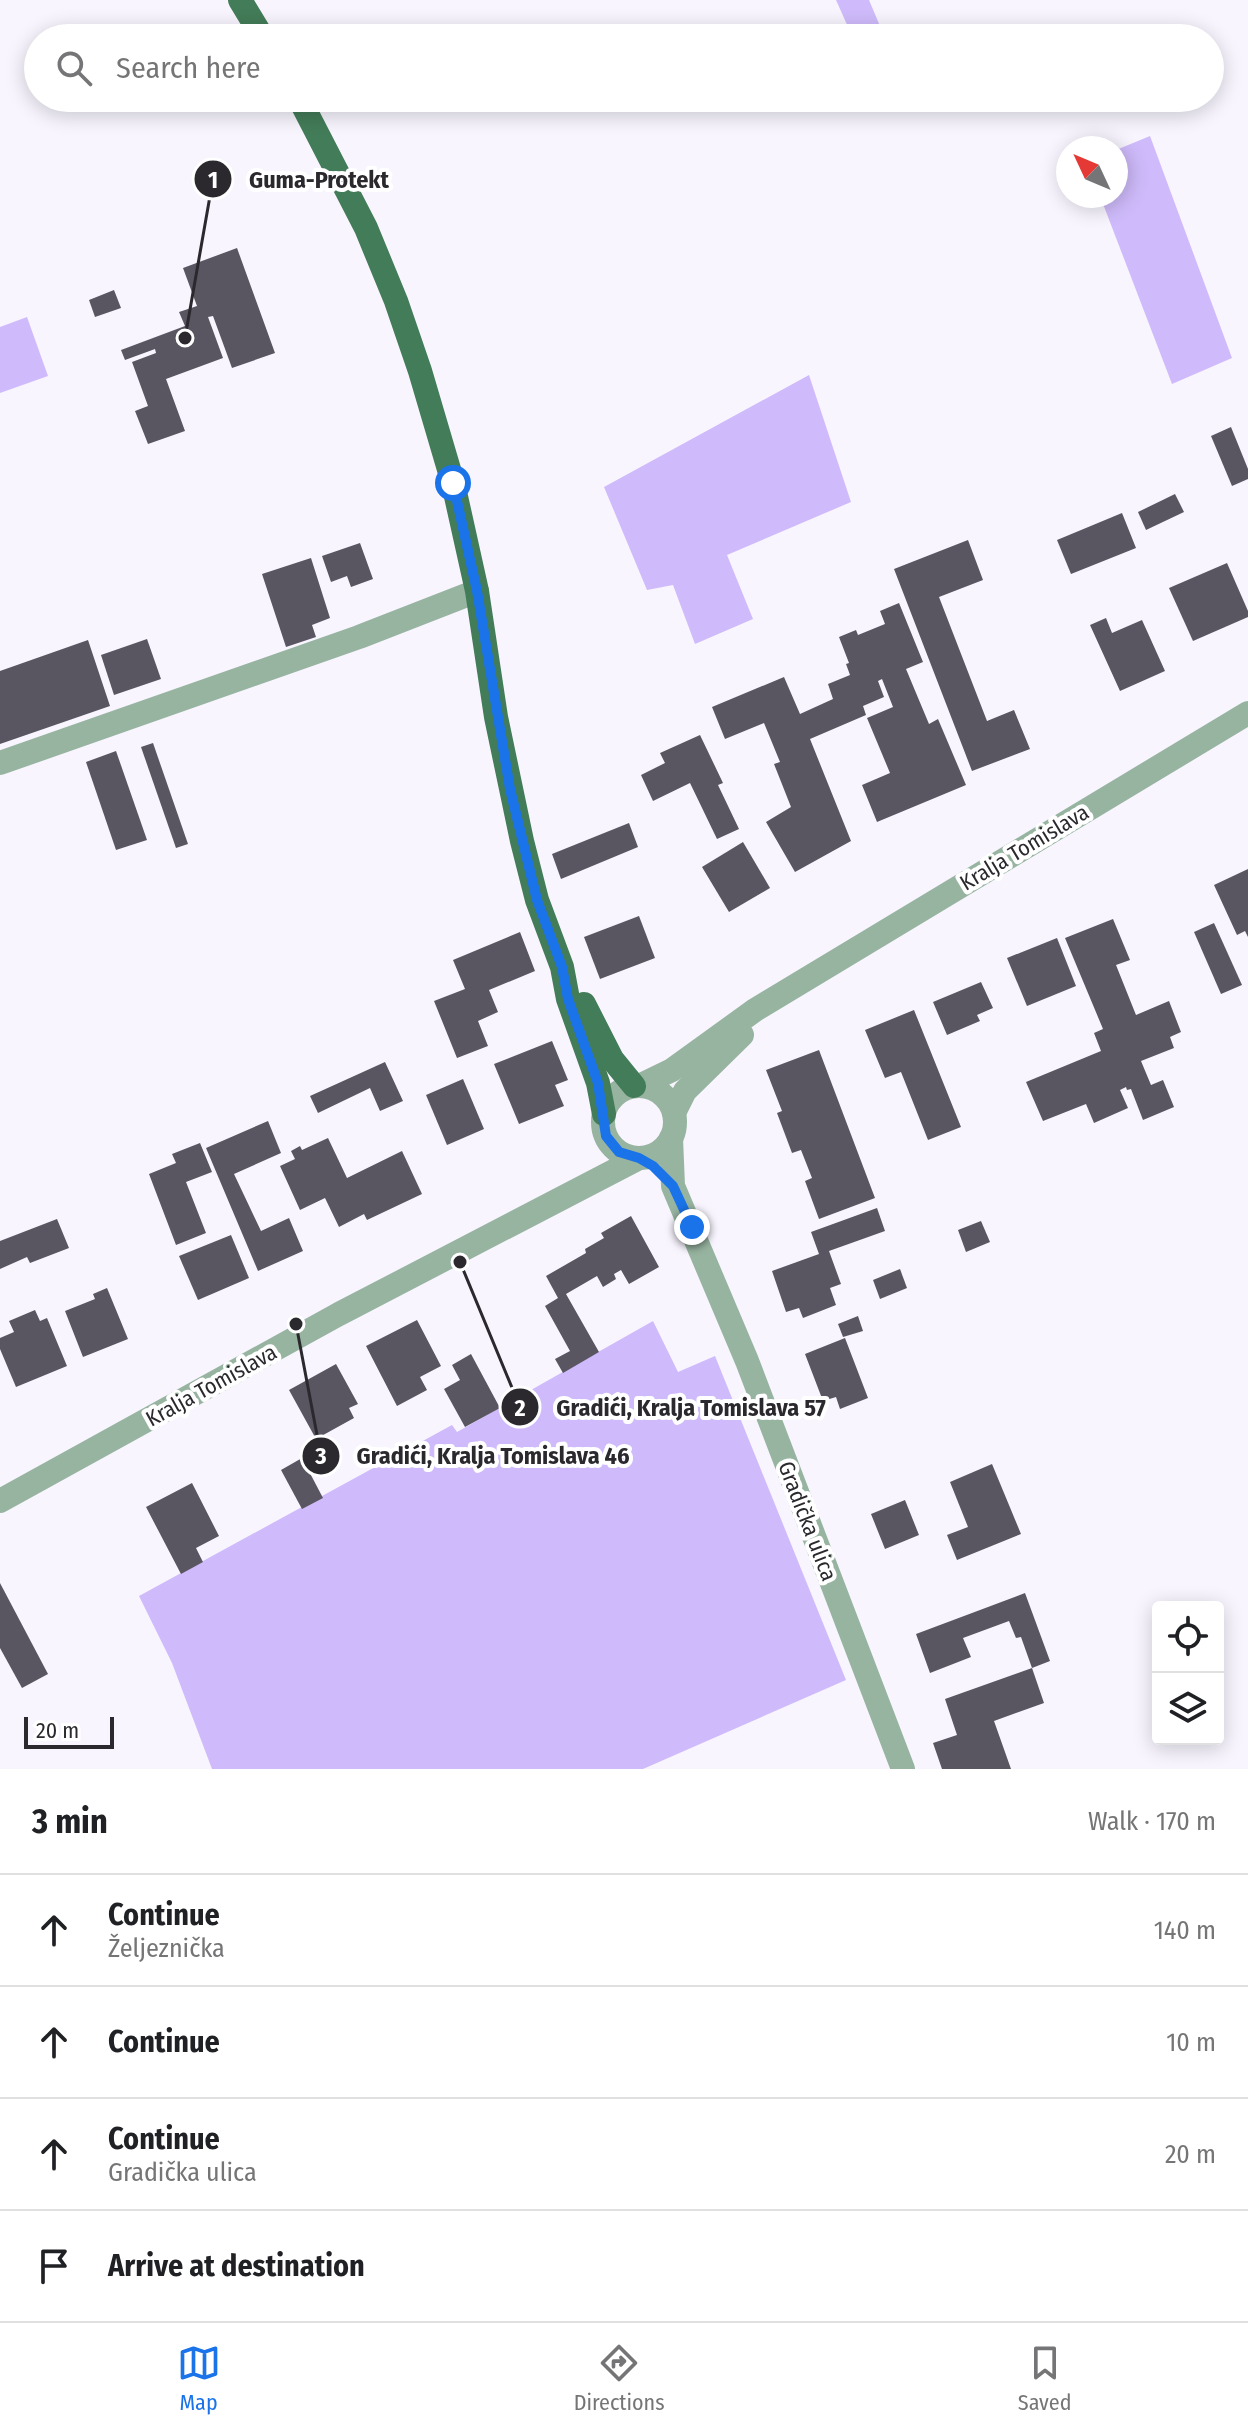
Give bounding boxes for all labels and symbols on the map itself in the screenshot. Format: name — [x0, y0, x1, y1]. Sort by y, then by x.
north arrow — [1056, 136, 1128, 208]
callout: Guma-Protekt — [193, 155, 405, 203]
text: 1 — [208, 166, 218, 194]
text: Guma-Protekt — [249, 166, 390, 194]
route start — [435, 465, 471, 501]
street label: Kralja Tomislava — [955, 798, 1093, 896]
route end — [674, 1209, 710, 1245]
street label: Kralja Tomislava — [141, 1338, 281, 1432]
callout: Gradići, Kralja Tomislava 57 — [500, 1383, 842, 1431]
text: 2 — [513, 1394, 526, 1422]
text: Gradići, Kralja Tomislava 57 — [556, 1394, 826, 1422]
callout: Gradići, Kralja Tomislava 46 — [301, 1432, 645, 1480]
text: 3 — [314, 1442, 327, 1470]
text: Gradići, Kralja Tomislava 46 — [357, 1442, 629, 1470]
street label: Gradička ulica — [772, 1458, 843, 1585]
scale bar — [24, 1713, 114, 1749]

